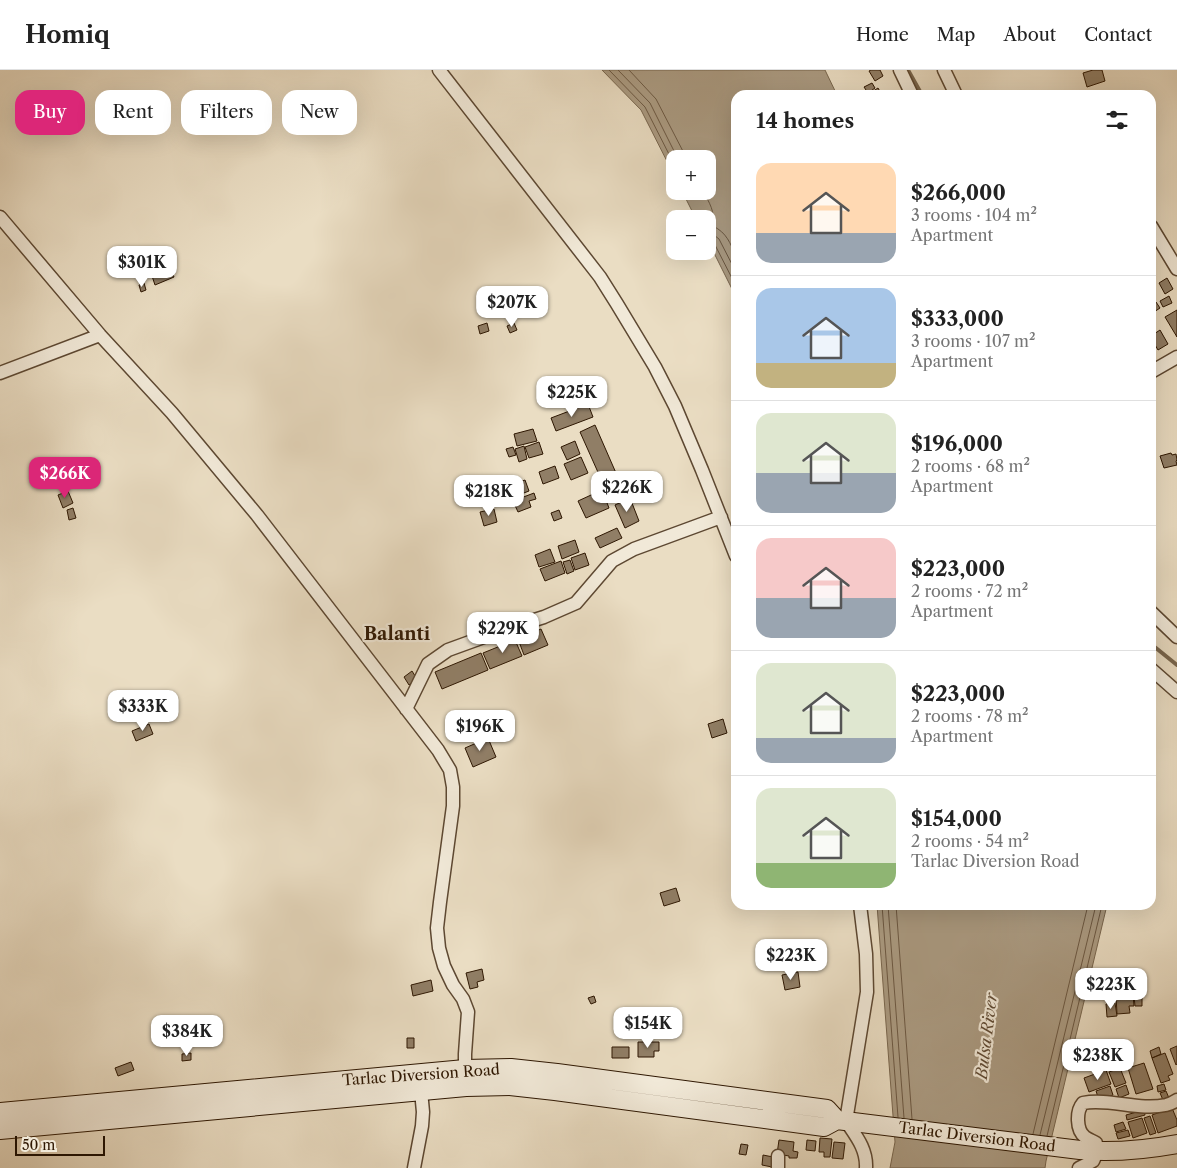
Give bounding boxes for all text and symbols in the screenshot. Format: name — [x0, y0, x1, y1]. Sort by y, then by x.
text: Homiq — [25, 20, 110, 49]
text: Home — [856, 24, 909, 46]
text: Map — [937, 24, 975, 46]
text: About — [1003, 24, 1056, 46]
text: Contact — [1084, 24, 1152, 46]
chip: Buy — [15, 90, 85, 135]
chip: Rent — [95, 90, 171, 135]
chip: Filters — [181, 90, 272, 135]
chip: New — [282, 90, 357, 135]
icon: filters — [1103, 106, 1131, 134]
text: 14 homes — [756, 108, 854, 133]
map controls — [666, 150, 716, 260]
button: + — [666, 150, 716, 200]
text: $266,000 — [911, 180, 1006, 205]
icon: home — [796, 183, 856, 243]
text: 3 rooms · 104 m² — [911, 205, 1037, 225]
button: − — [666, 210, 716, 260]
text: Apartment — [911, 225, 993, 245]
pin: $301K — [107, 246, 177, 288]
text: $301K — [118, 252, 166, 272]
pin: $207K — [477, 286, 547, 328]
text: $207K — [487, 292, 537, 312]
text: $333,000 — [911, 306, 1004, 331]
icon: home — [796, 308, 856, 368]
text: 3 rooms · 107 m² — [911, 331, 1036, 351]
text: Apartment — [911, 351, 993, 371]
pin: $225K — [537, 376, 607, 418]
text: $225K — [547, 382, 597, 402]
text: $196,000 — [911, 431, 1003, 456]
icon: home — [796, 433, 856, 493]
pin: $266K — [30, 456, 100, 499]
text: 2 rooms · 68 m² — [911, 456, 1030, 476]
text: $266K — [40, 463, 90, 483]
pin: $226K — [592, 470, 662, 513]
pin: $218K — [454, 474, 524, 517]
text: Apartment — [911, 476, 993, 496]
text: $226K — [602, 477, 652, 497]
text: $218K — [465, 481, 513, 501]
text: $223,000 — [911, 556, 1005, 581]
icon: home — [796, 558, 856, 618]
text: 2 rooms · 72 m² — [911, 581, 1028, 601]
text: Apartment — [911, 601, 993, 621]
pin: $229K — [468, 612, 538, 654]
text: $229K — [478, 618, 528, 638]
district label: Balanti — [364, 623, 431, 645]
text: $223,000 — [911, 681, 1005, 706]
icon: home — [796, 683, 856, 743]
pin: $333K — [108, 690, 178, 732]
text: $333K — [119, 696, 167, 716]
text: 2 rooms · 78 m² — [911, 706, 1029, 726]
pin: $196K — [445, 710, 515, 752]
text: $196K — [456, 716, 504, 736]
text: Apartment — [911, 726, 993, 746]
text: $154,000 — [911, 806, 1002, 831]
icon: home — [796, 808, 856, 868]
text: 2 rooms · 54 m² — [911, 831, 1029, 851]
text: Tarlac Diversion Road — [911, 851, 1080, 871]
pin: $223K — [756, 938, 826, 981]
text: $223K — [766, 945, 816, 965]
pin: $223K — [1076, 968, 1146, 1010]
text: $223K — [1086, 974, 1136, 994]
water label: Bulsa River — [971, 990, 1001, 1082]
pin: $154K — [613, 1006, 683, 1049]
text: $154K — [624, 1013, 672, 1033]
pin: $384K — [152, 1014, 222, 1057]
text: $384K — [162, 1021, 212, 1041]
pin: $238K — [1063, 1038, 1133, 1081]
text: $238K — [1073, 1045, 1123, 1065]
street label: Tarlac Diversion Road — [341, 1060, 500, 1089]
street label: Tarlac Diversion Road — [897, 1117, 1057, 1156]
scale bar — [15, 1133, 105, 1156]
text: 50 m — [22, 1136, 55, 1154]

